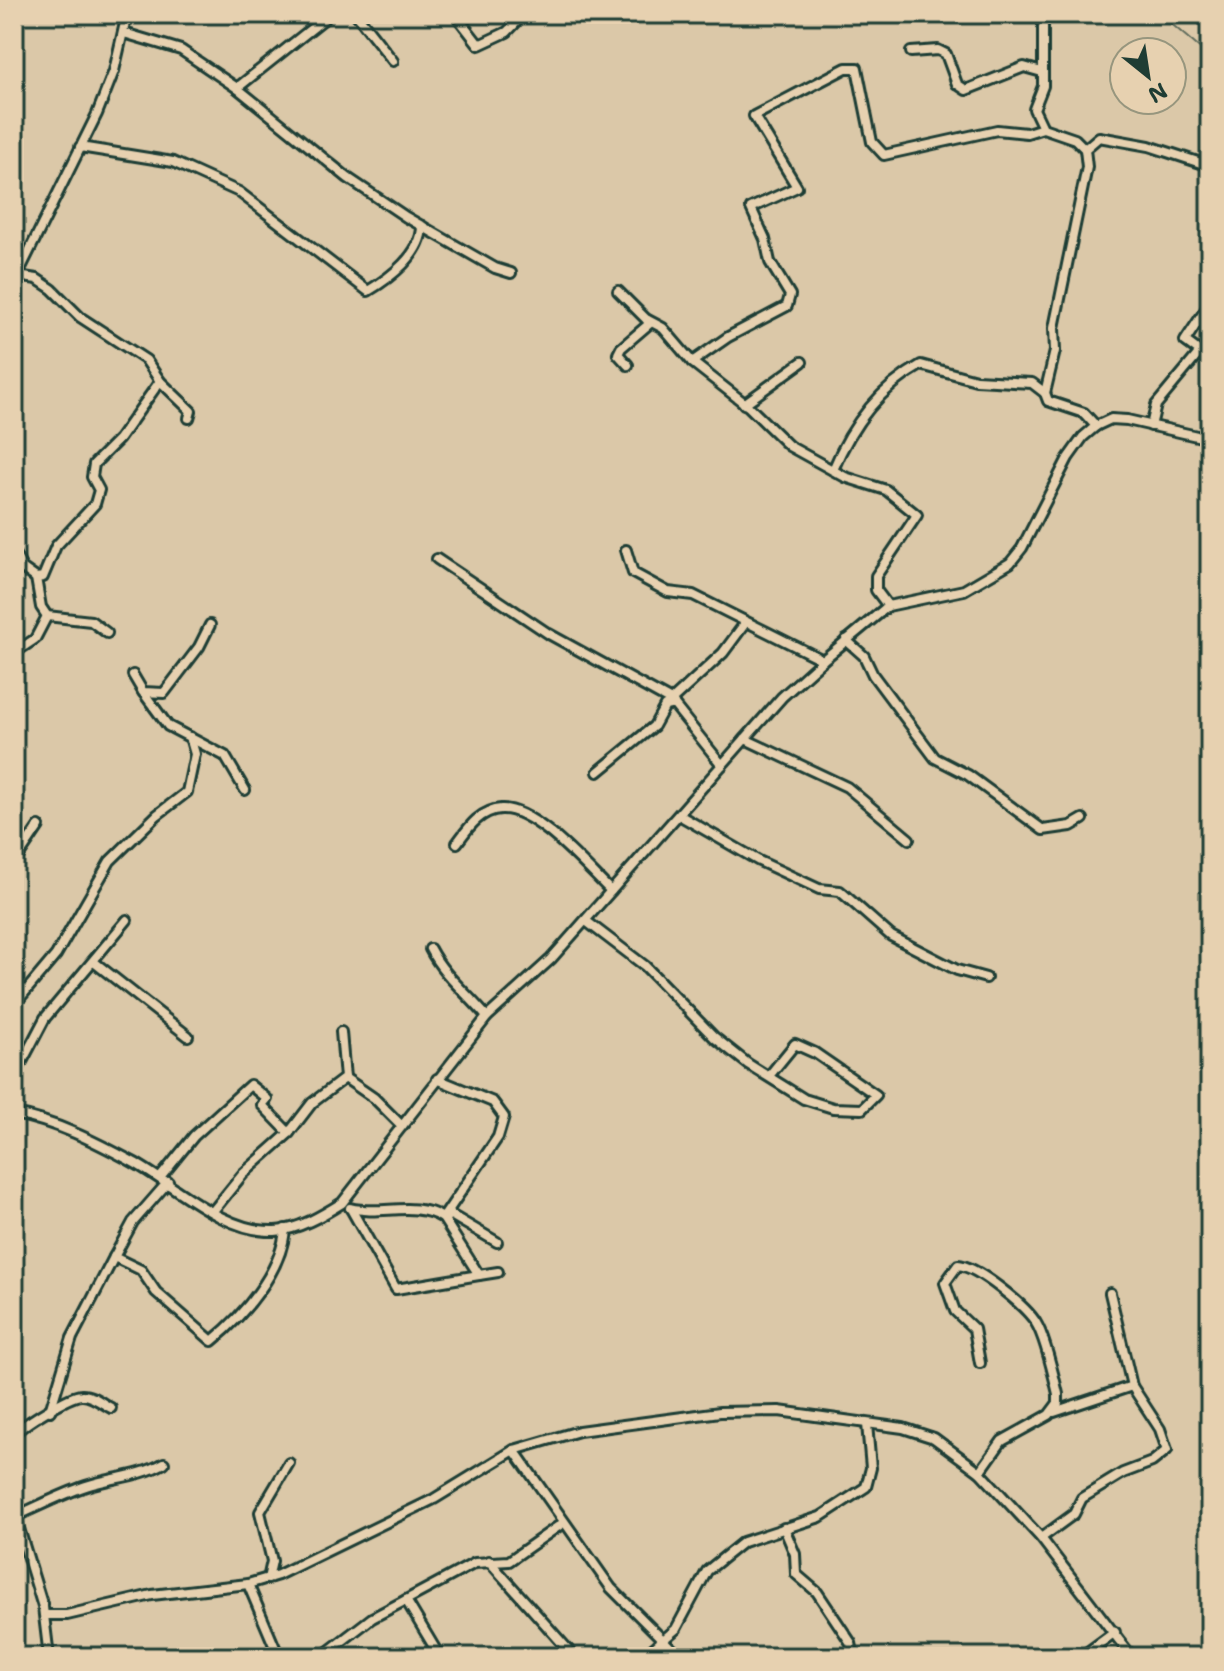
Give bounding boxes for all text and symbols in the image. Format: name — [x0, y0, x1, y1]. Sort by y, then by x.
north arrow — [1108, 36, 1188, 116]
text: N — [1143, 76, 1173, 110]

